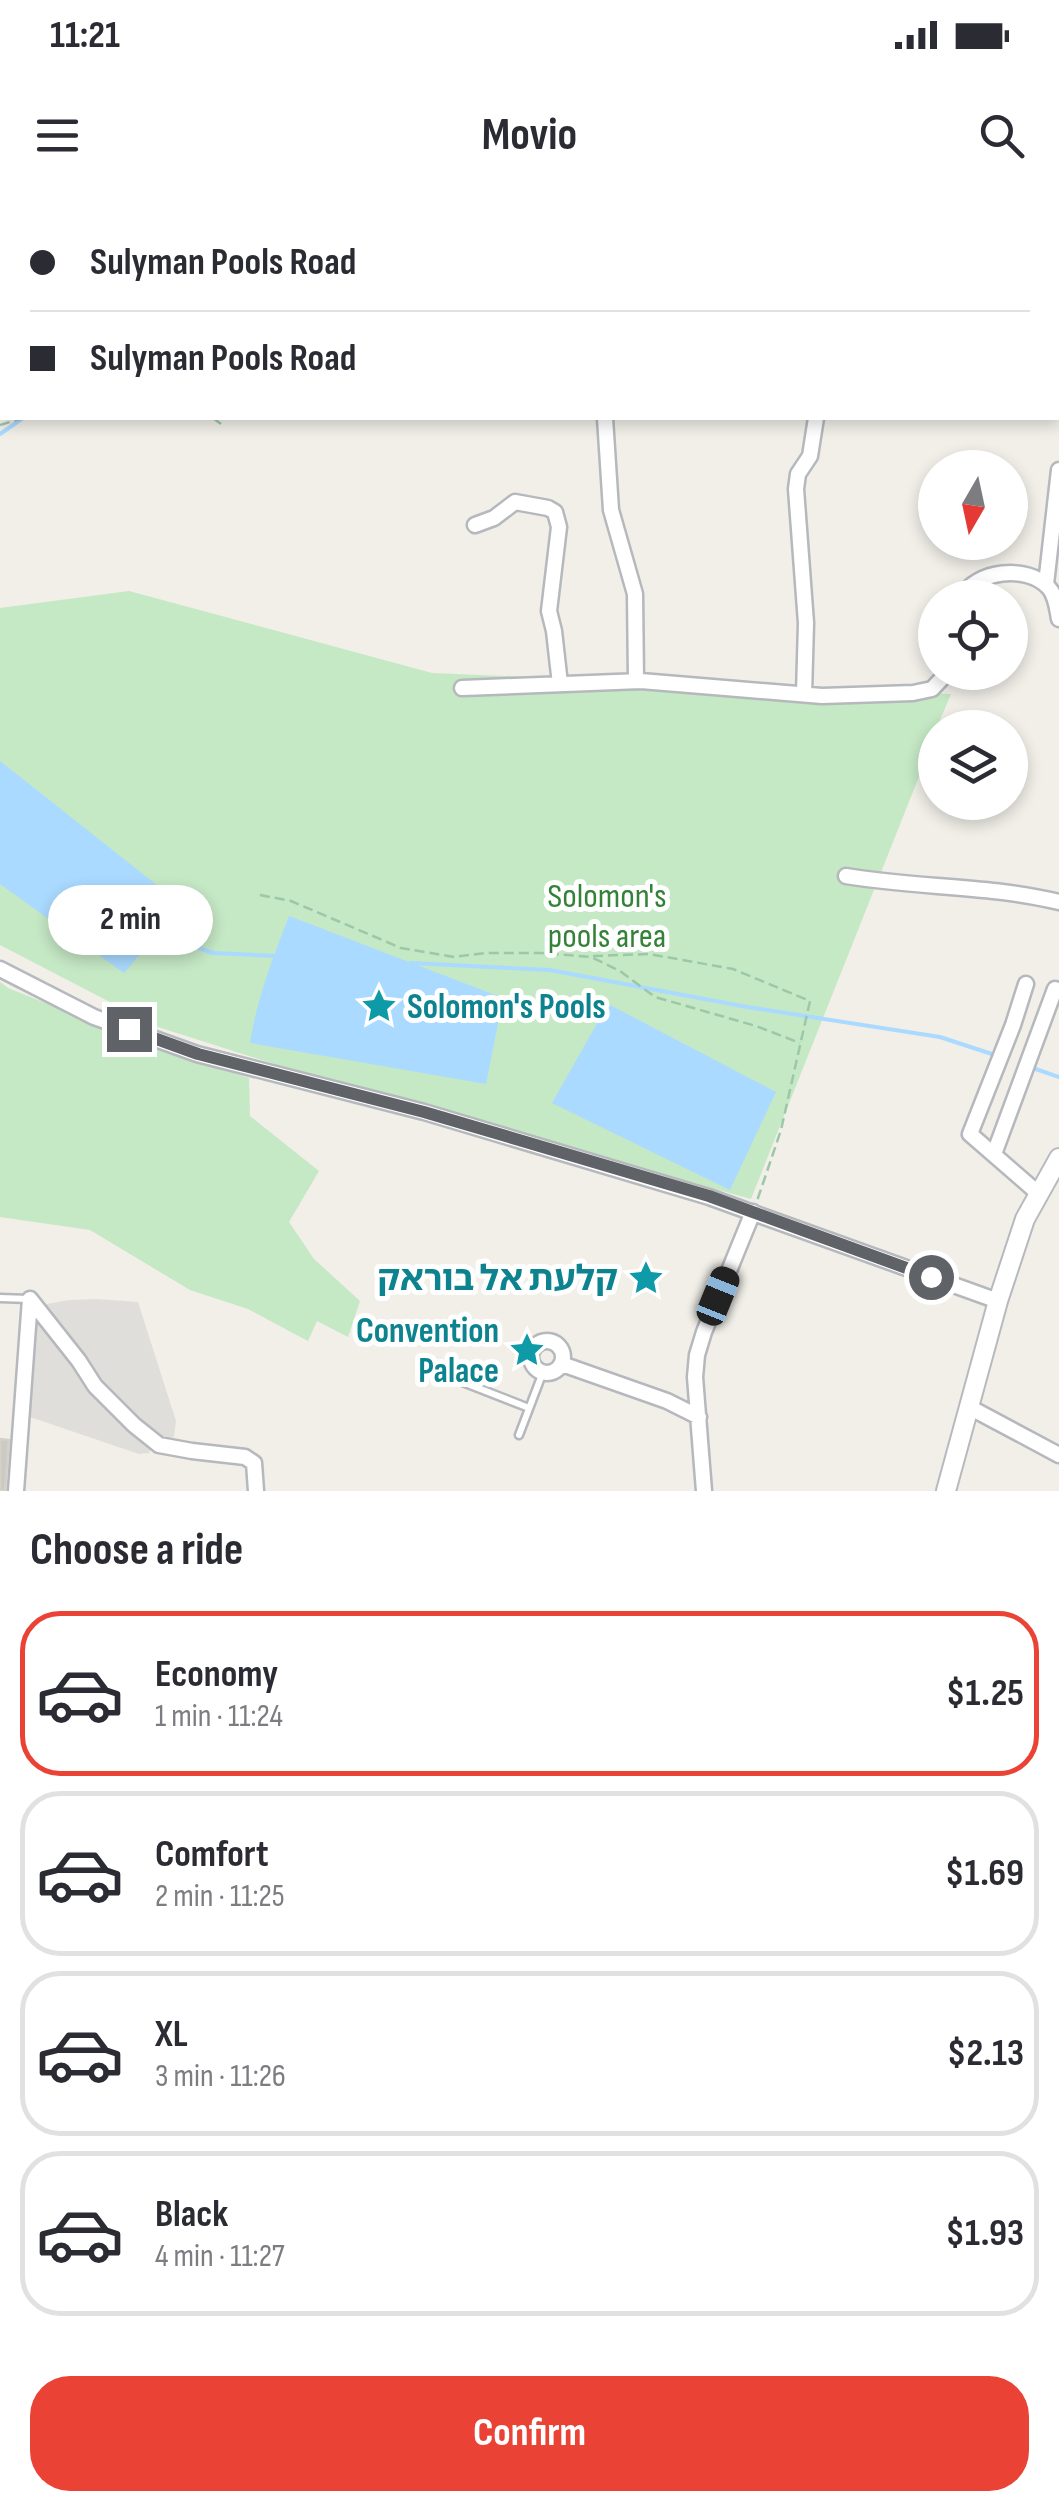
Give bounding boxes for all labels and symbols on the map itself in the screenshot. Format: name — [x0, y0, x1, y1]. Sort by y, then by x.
north arrow — [918, 450, 1028, 560]
park label: Solomon's pools area — [547, 875, 667, 958]
callout: 2 min — [46, 884, 212, 954]
place label: Solomon's Pools — [407, 986, 606, 1029]
place icon: Solomon's Pools — [360, 987, 398, 1025]
route end — [107, 1007, 152, 1052]
route start — [909, 1255, 954, 1300]
place label: קלעת אל בוראק — [377, 1258, 618, 1301]
place icon: קלעת אל בוראק — [627, 1259, 665, 1297]
car — [693, 1263, 743, 1329]
place label: Convention Palace — [356, 1310, 499, 1393]
place icon: Convention Palace — [508, 1331, 546, 1369]

